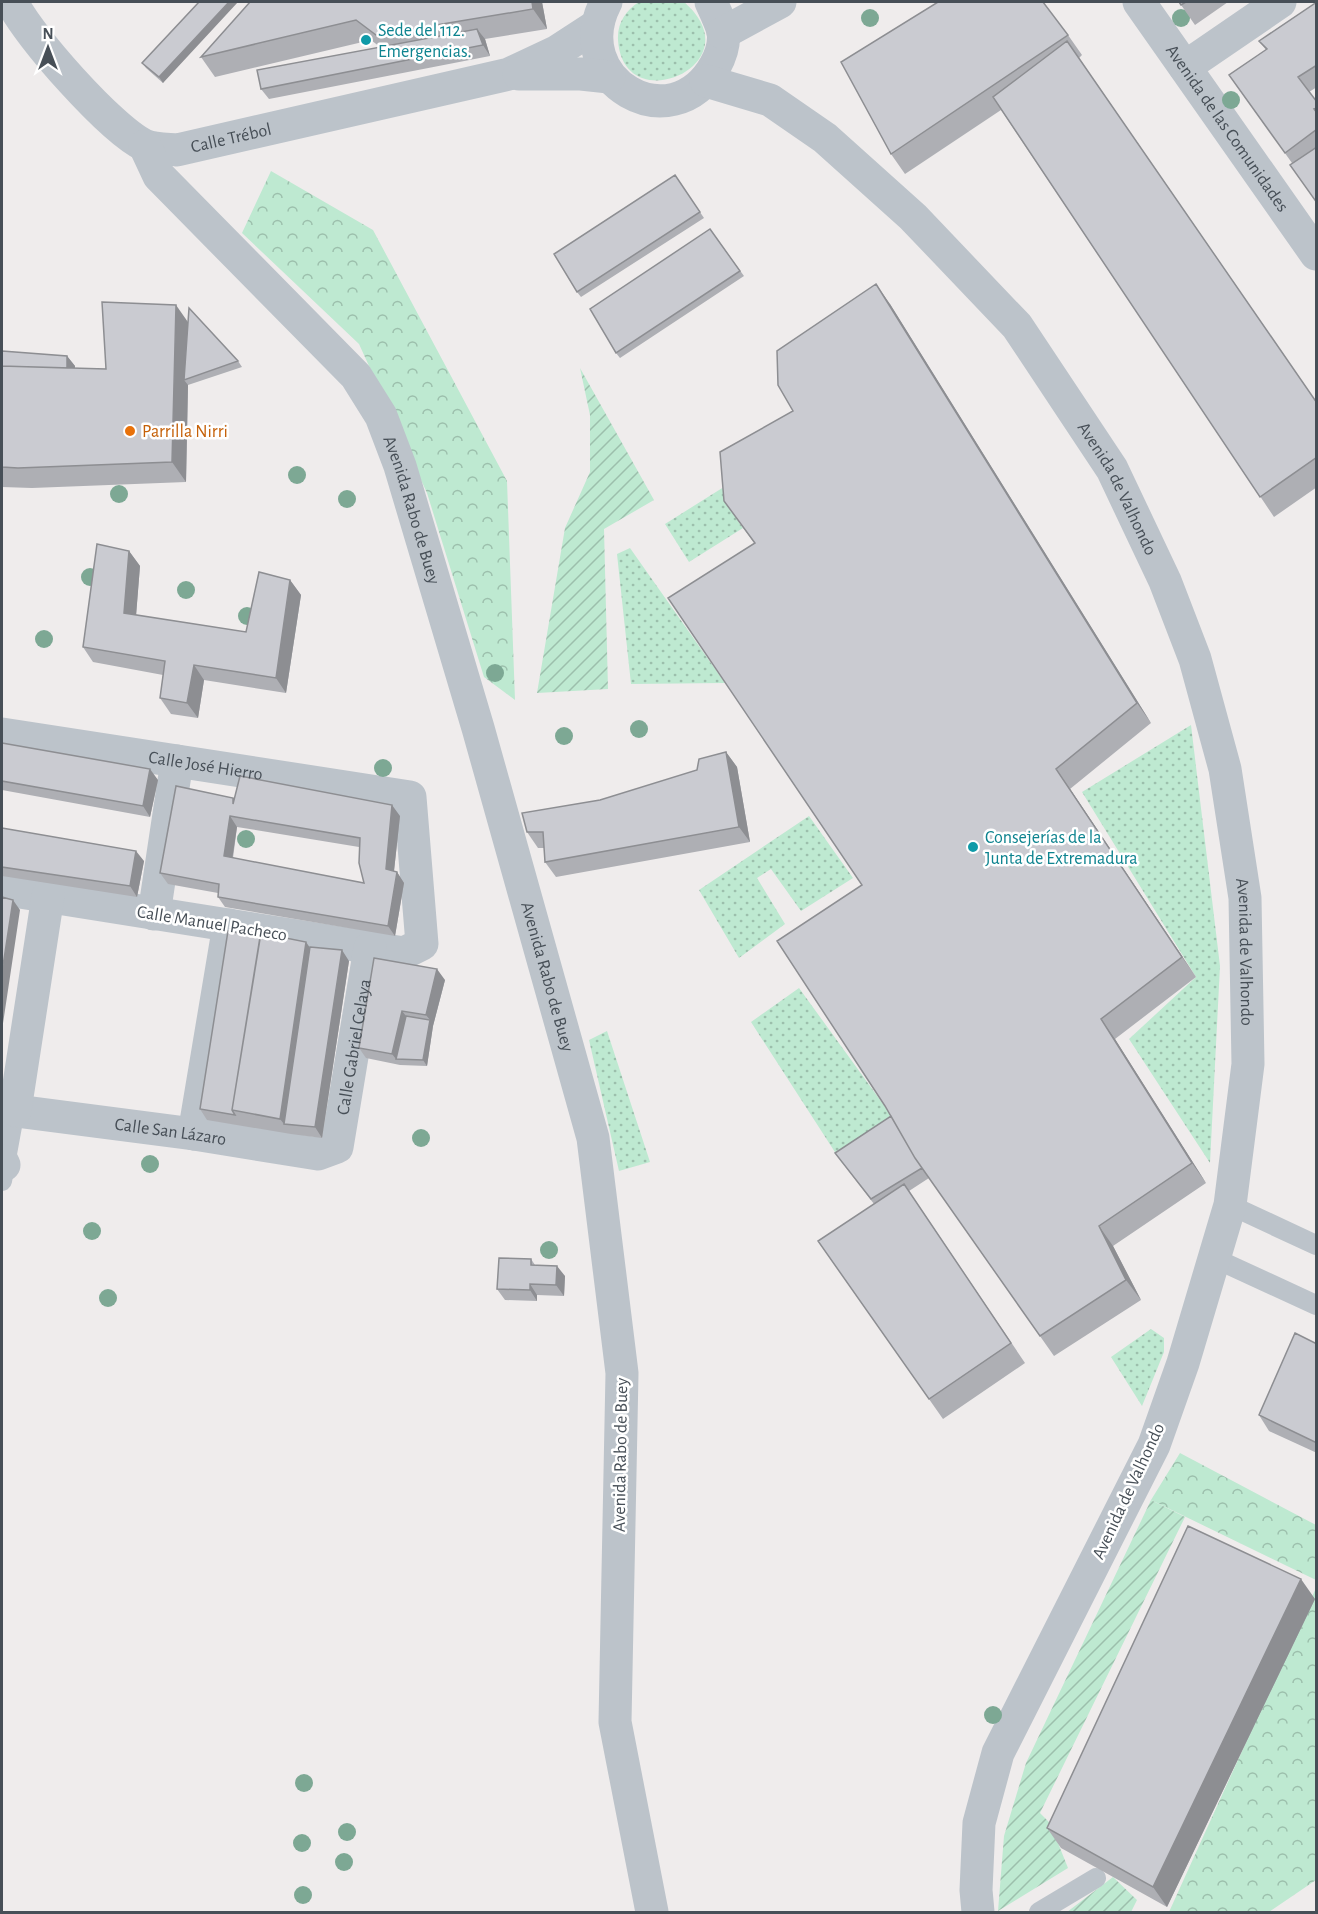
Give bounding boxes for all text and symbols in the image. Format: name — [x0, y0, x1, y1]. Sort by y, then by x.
north arrow — [18, 18, 78, 78]
place label: Sede del 112. Emergencias. — [378, 22, 471, 61]
text: N — [42, 26, 54, 42]
marker: Sede del 112. Emergencias. — [359, 33, 373, 47]
street label: Avenida de las Comunidades — [1162, 42, 1291, 216]
street label: Calle Trébol — [189, 121, 273, 157]
street label: Avenida de Valhondo — [1074, 419, 1159, 558]
place label: Parrilla Nirri — [142, 423, 228, 441]
marker: Parrilla Nirri — [123, 424, 137, 438]
street label: Avenida Rabo de Buey — [379, 433, 443, 587]
street label: Calle José Hierro — [147, 749, 264, 784]
place label: Consejerías de la Junta de Extremadura — [985, 829, 1138, 868]
marker: Consejerías de la Junta de Extremadura — [966, 840, 980, 854]
street label: Avenida de Valhondo — [1232, 877, 1255, 1026]
street label: Avenida Rabo de Buey — [517, 900, 576, 1054]
street label: Calle Manuel Pacheco — [136, 903, 288, 945]
street label: Calle Gabriel Celaya — [334, 978, 375, 1116]
street label: Calle San Lázaro — [114, 1116, 228, 1149]
street label: Avenida Rabo de Buey — [611, 1377, 631, 1532]
street label: Avenida de Valhondo — [1089, 1420, 1168, 1562]

